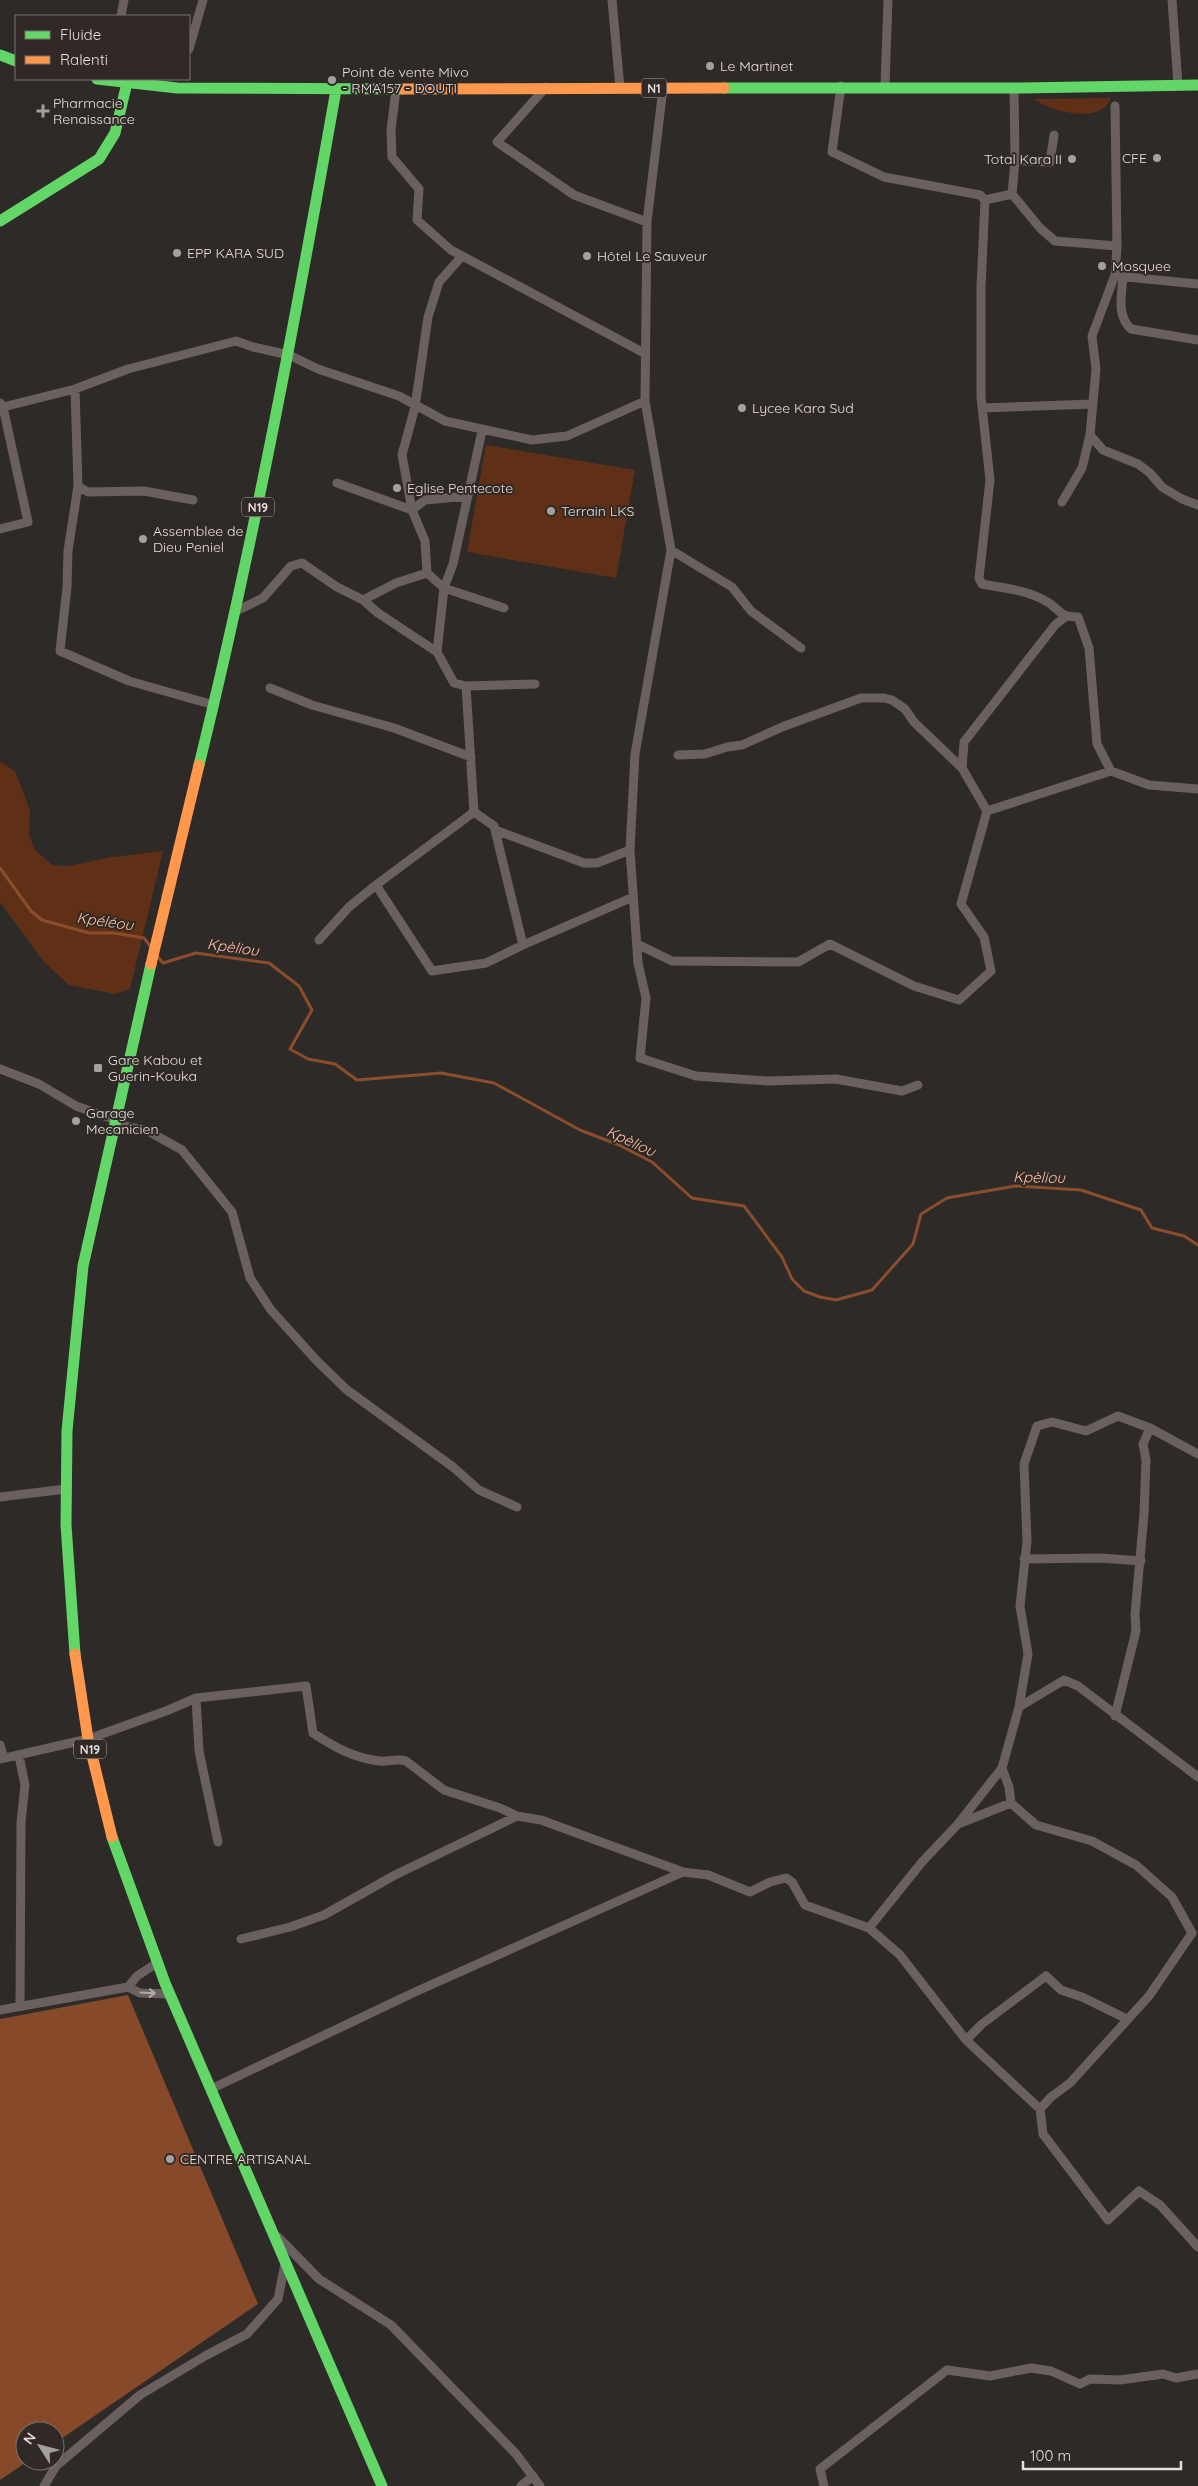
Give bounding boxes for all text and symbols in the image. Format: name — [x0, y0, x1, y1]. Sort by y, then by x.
legend — [15, 15, 190, 80]
text: Fluide — [60, 25, 101, 44]
text: Ralenti — [60, 50, 108, 69]
place label: Le Martinet — [720, 57, 793, 75]
marker: Le Martinet — [704, 60, 716, 72]
place label: Point de vente Mivo - RMA157 - DOUTI — [342, 63, 469, 97]
marker: Point de vente Mivo - RMA157 - DOUTI — [326, 74, 338, 86]
road number: N1 — [642, 78, 666, 98]
place label: Pharmacie Renaissance — [53, 94, 135, 128]
marker: Pharmacie Renaissance — [37, 105, 49, 117]
place label: CFE — [1122, 149, 1147, 167]
place label: Total Kara II — [984, 150, 1062, 168]
marker: CFE — [1151, 152, 1163, 164]
marker: Total Kara II — [1066, 153, 1078, 165]
place label: EPP KARA SUD — [187, 244, 284, 262]
marker: EPP KARA SUD — [171, 247, 183, 259]
place label: Hôtel Le Sauveur — [597, 247, 708, 265]
marker: Hôtel Le Sauveur — [581, 250, 593, 262]
place label: Mosquee — [1112, 257, 1171, 275]
marker: Mosquee — [1096, 260, 1108, 272]
place label: Lycee Kara Sud — [752, 399, 854, 417]
marker: Lycee Kara Sud — [736, 402, 748, 414]
place label: Eglise Pentecote — [407, 479, 513, 497]
marker: Eglise Pentecote — [391, 482, 403, 494]
road number: N19 — [242, 498, 274, 516]
place label: Terrain LKS — [561, 502, 634, 520]
marker: Terrain LKS — [545, 505, 557, 517]
place label: Assemblee de Dieu Peniel — [153, 522, 244, 556]
marker: Assemblee de Dieu Peniel — [137, 533, 149, 545]
water label: Kpéléou — [75, 908, 136, 935]
water label: Kpèliou — [206, 934, 261, 960]
place label: Gare Kabou et Guerin-Kouka — [108, 1051, 203, 1085]
marker: Gare Kabou et Guerin-Kouka — [92, 1062, 104, 1074]
place label: Garage Mecanicien — [86, 1104, 159, 1138]
marker: Garage Mecanicien — [70, 1115, 82, 1127]
water label: Kpèliou — [603, 1121, 660, 1161]
water label: Kpèliou — [1013, 1167, 1067, 1187]
road number: N19 — [74, 1740, 106, 1758]
one-way arrow — [140, 1988, 156, 1997]
place label: CENTRE ARTISANAL — [180, 2150, 311, 2168]
marker: CENTRE ARTISANAL — [164, 2153, 176, 2165]
north arrow — [15, 2421, 65, 2471]
text: N — [19, 2429, 40, 2448]
scale bar — [1023, 2438, 1180, 2470]
text: 100 m — [1030, 2446, 1071, 2465]

